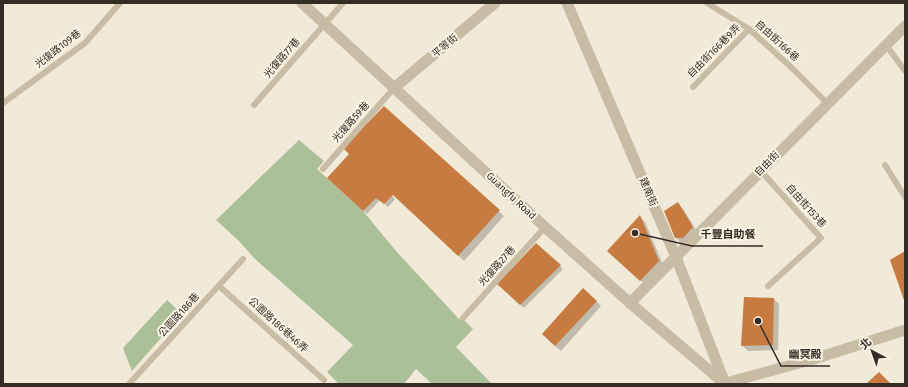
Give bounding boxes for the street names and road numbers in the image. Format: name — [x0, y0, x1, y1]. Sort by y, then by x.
street label: 自由街166巷 — [753, 18, 801, 64]
street label: 自由街166巷9弄 — [685, 22, 743, 80]
street label: 光復路109巷 — [33, 27, 83, 71]
street label: 平等街 — [430, 32, 460, 60]
street label: 光復路77巷 — [261, 36, 303, 80]
street label: 光復路59巷 — [330, 99, 372, 145]
street label: 自由街 — [752, 149, 782, 179]
street label: Guangfu Road — [484, 170, 538, 222]
street label: 建南街 — [637, 176, 659, 208]
street label: 自由街153巷 — [783, 182, 829, 230]
street label: 光復路27巷 — [476, 244, 518, 288]
street label: 公園路186巷 — [156, 290, 202, 340]
street label: 公園路186巷46弄 — [246, 295, 310, 355]

